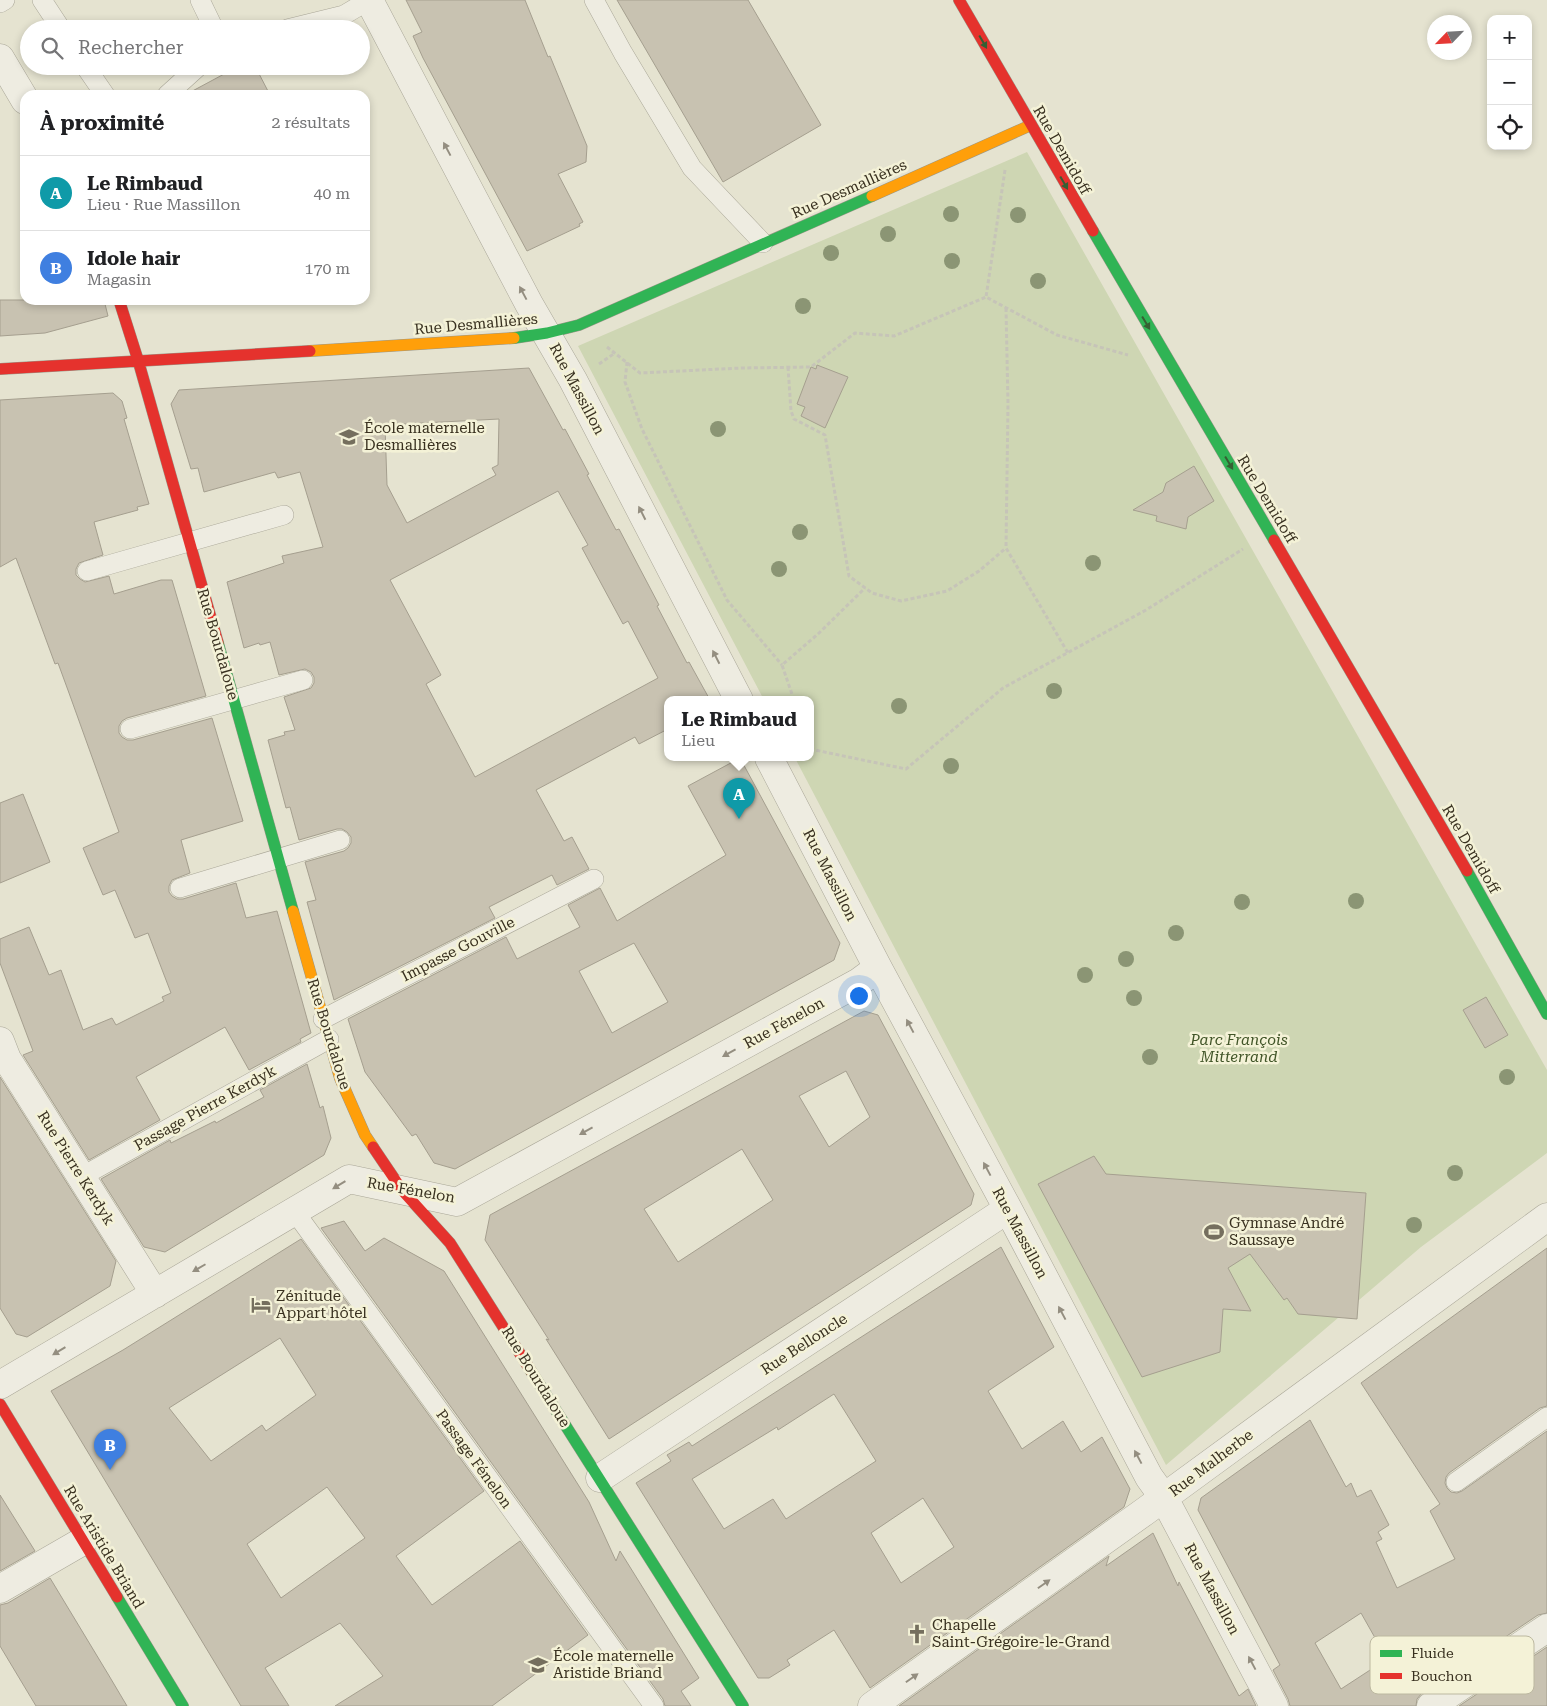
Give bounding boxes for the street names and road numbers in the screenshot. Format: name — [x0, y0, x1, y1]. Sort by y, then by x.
street label: Rue Demidoff — [1029, 102, 1095, 199]
street label: Rue Desmallières — [789, 156, 909, 222]
street label: Rue Desmallières — [413, 310, 539, 338]
street label: Rue Massillon — [545, 340, 609, 438]
street label: Rue Demidoff — [1234, 452, 1301, 547]
street label: Rue Bourdaloue — [193, 586, 243, 702]
street label: Rue Demidoff — [1438, 801, 1504, 898]
street label: Rue Massillon — [799, 826, 861, 924]
street label: Impasse Gouville — [398, 913, 518, 985]
street label: Rue Bourdaloue — [304, 976, 354, 1092]
street label: Rue Fénelon — [741, 993, 828, 1053]
street label: Passage Pierre Kerdyk — [131, 1061, 280, 1155]
street label: Rue Pierre Kerdyk — [34, 1108, 119, 1229]
street label: Rue Fénelon — [365, 1173, 457, 1207]
street label: Rue Massillon — [988, 1184, 1052, 1282]
street label: Rue Belloncle — [758, 1309, 850, 1379]
street label: Rue Bourdaloue — [498, 1323, 574, 1431]
street label: Passage Fénelon — [432, 1406, 516, 1512]
street label: Rue Malherbe — [1165, 1426, 1257, 1500]
street label: Rue Aristide Briand — [60, 1482, 148, 1612]
street label: Rue Massillon — [1180, 1540, 1244, 1638]

